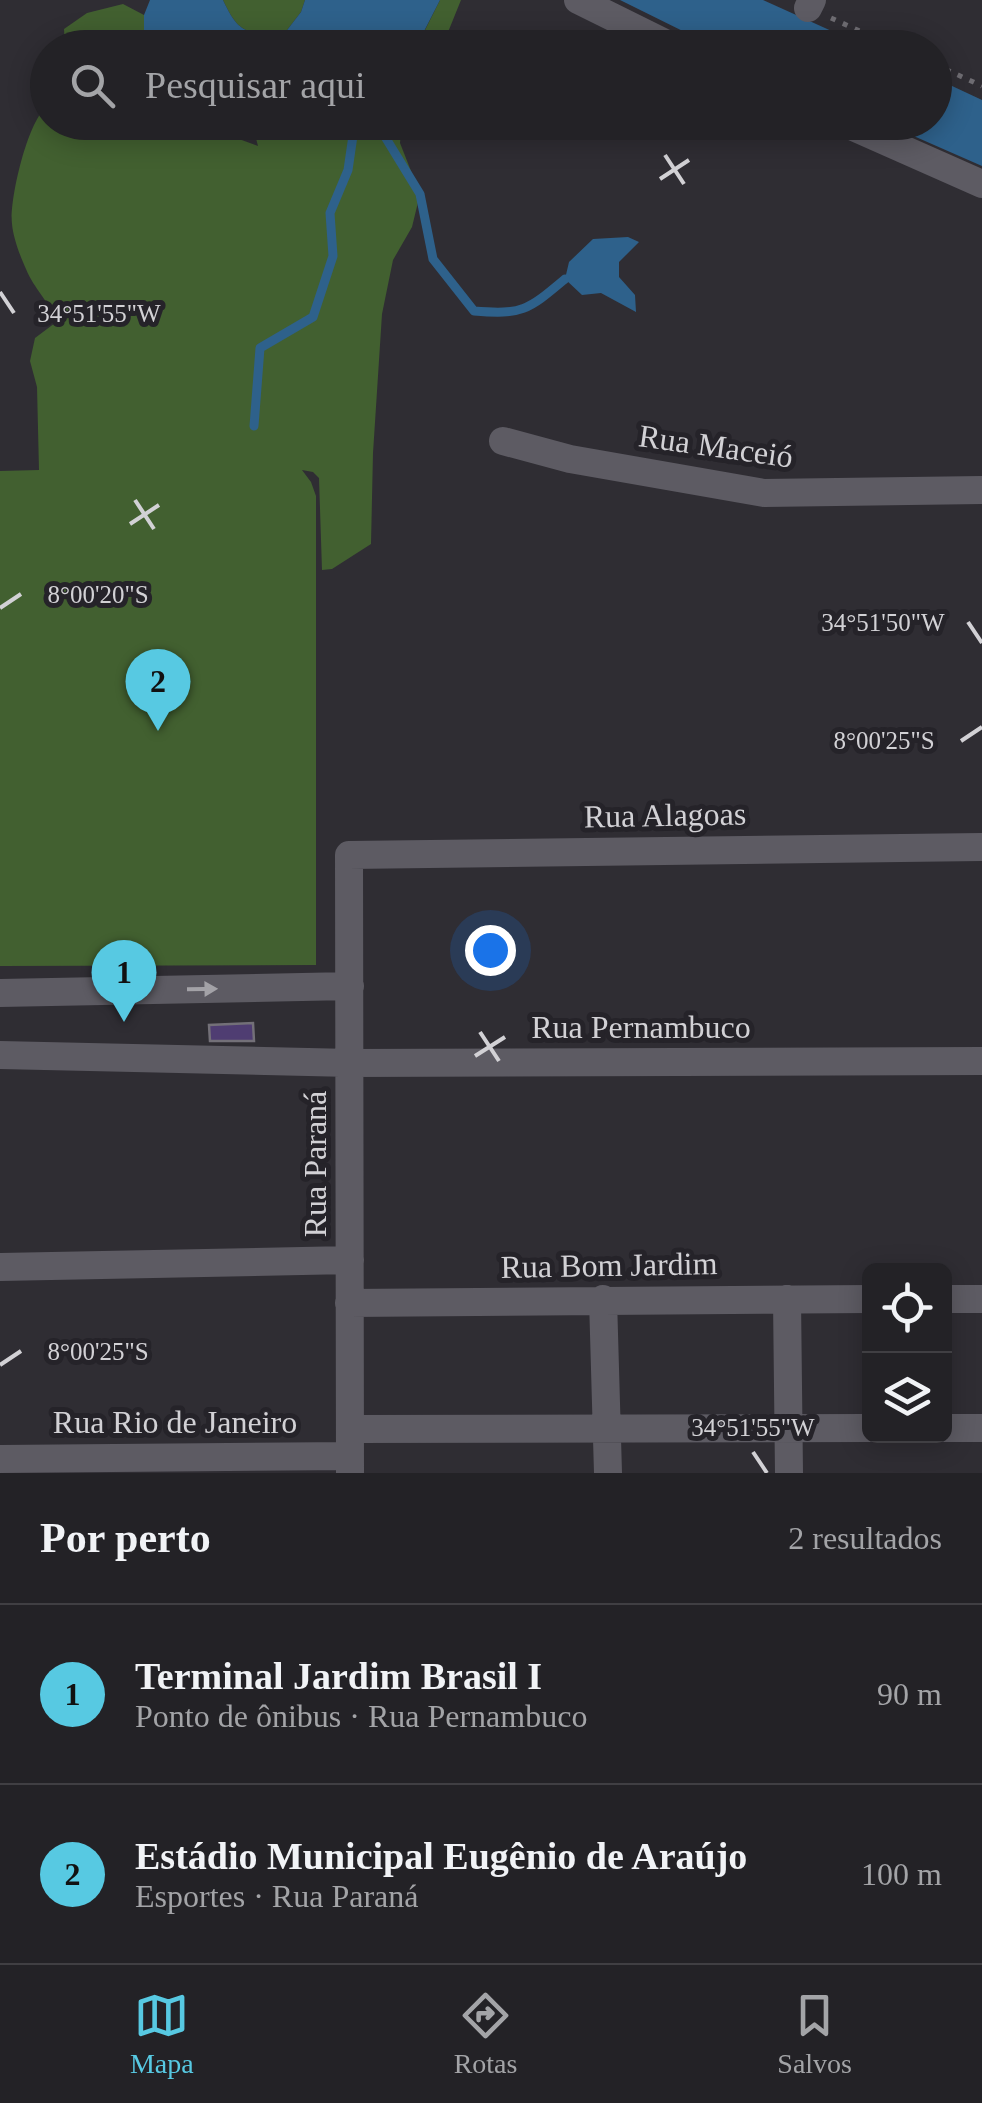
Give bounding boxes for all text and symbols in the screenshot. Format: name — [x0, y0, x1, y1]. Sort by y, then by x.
search box — [30, 30, 952, 140]
icon: search — [65, 58, 120, 113]
text: Pesquisar aqui — [145, 64, 366, 106]
text: 34°51'55"W — [37, 300, 161, 327]
street label: Rua Maceió — [637, 417, 795, 475]
text: 8°00'20"S — [47, 581, 149, 608]
text: 34°51'50"W — [821, 609, 945, 636]
pin: 2 — [126, 648, 190, 731]
text: 8°00'25"S — [833, 727, 935, 754]
street label: Rua Alagoas — [583, 796, 747, 834]
your location — [465, 925, 516, 976]
pin: 1 — [92, 940, 156, 1022]
one-way arrow — [187, 980, 219, 996]
street label: Rua Pernambuco — [531, 1009, 751, 1045]
street label: Rua Paraná — [297, 1091, 333, 1237]
street label: Rua Bom Jardim — [500, 1245, 718, 1285]
map controls — [862, 1263, 952, 1443]
button: locate — [862, 1263, 952, 1353]
text: 8°00'25"S — [47, 1338, 149, 1365]
button: layers — [862, 1353, 952, 1443]
street label: Rua Rio de Janeiro — [53, 1404, 297, 1440]
text: 34°51'55"W — [691, 1414, 815, 1441]
text: Por perto — [40, 1515, 211, 1561]
text: 2 resultados — [788, 1520, 942, 1556]
text: Terminal Jardim Brasil I — [135, 1655, 542, 1697]
text: 1 — [65, 1676, 81, 1712]
text: 90 m — [877, 1676, 942, 1712]
text: Ponto de ônibus · Rua Pernambuco — [135, 1698, 587, 1734]
text: Estádio Municipal Eugênio de Araújo — [135, 1835, 747, 1877]
text: 2 — [65, 1856, 81, 1892]
text: 100 m — [861, 1856, 942, 1892]
text: Esportes · Rua Paraná — [135, 1878, 418, 1914]
tab: Mapa — [130, 1988, 194, 2080]
tab: Rotas — [454, 1988, 517, 2080]
tab: Salvos — [777, 1988, 852, 2080]

